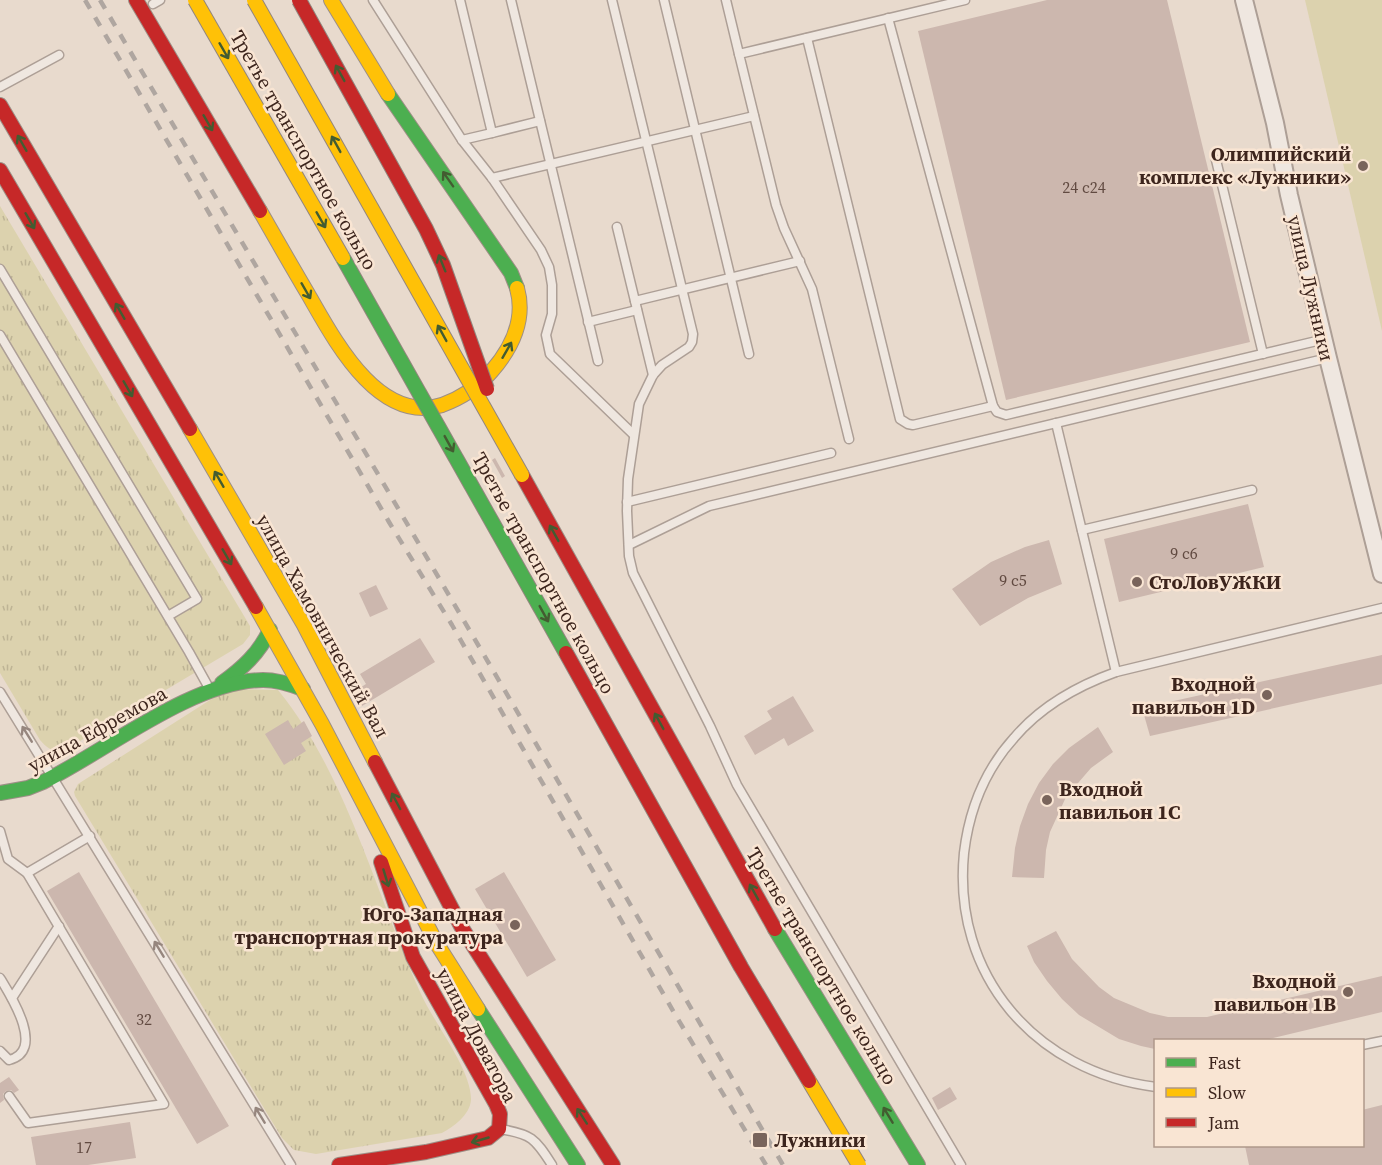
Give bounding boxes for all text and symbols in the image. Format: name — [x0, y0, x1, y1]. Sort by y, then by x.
street label: Третье транспортное кольцо — [224, 25, 384, 275]
one-way arrow — [218, 42, 230, 59]
one-way arrow — [334, 65, 346, 82]
one-way arrow — [202, 114, 214, 131]
one-way arrow — [16, 135, 28, 152]
one-way arrow — [329, 136, 341, 153]
place label: Олимпийский комплекс «Лужники» — [1139, 140, 1351, 191]
marker: Олимпийский комплекс «Лужники» — [1356, 159, 1370, 173]
one-way arrow — [442, 172, 454, 188]
house number: 24 с24 — [1062, 176, 1106, 198]
one-way arrow — [315, 211, 327, 228]
one-way arrow — [24, 212, 36, 229]
street label: улица Лужники — [1281, 212, 1341, 364]
one-way arrow — [436, 255, 447, 273]
one-way arrow — [301, 282, 313, 299]
one-way arrow — [114, 303, 126, 320]
one-way arrow — [436, 324, 447, 342]
one-way arrow — [501, 342, 513, 359]
one-way arrow — [123, 380, 135, 397]
one-way arrow — [443, 435, 455, 452]
street label: Третье транспортное кольцо — [466, 447, 622, 699]
one-way arrow — [212, 471, 224, 488]
street label: улица Хамовнический Вал — [250, 509, 396, 743]
one-way arrow — [548, 524, 559, 542]
house number: 9 с6 — [1170, 542, 1198, 564]
one-way arrow — [222, 548, 234, 565]
place label: СтоЛовУЖКИ — [1149, 568, 1281, 596]
house number: 9 с5 — [999, 569, 1027, 591]
marker: СтоЛовУЖКИ — [1130, 575, 1144, 589]
one-way arrow — [538, 605, 550, 622]
place label: Входной павильон 1D — [1132, 670, 1255, 721]
street label: улица Ефремова — [22, 679, 173, 779]
marker: Входной павильон 1D — [1260, 688, 1274, 702]
one-way arrow — [653, 713, 665, 730]
one-way arrow — [20, 726, 33, 743]
place label: Входной павильон 1C — [1059, 775, 1181, 826]
one-way arrow — [390, 793, 402, 810]
marker: Входной павильон 1C — [1040, 793, 1054, 807]
street label: Третье транспортное кольцо — [740, 842, 904, 1090]
one-way arrow — [382, 868, 393, 887]
one-way arrow — [748, 883, 759, 901]
place label: Юго-Западная транспортная прокуратура — [234, 900, 503, 951]
marker: Юго-Западная транспортная прокуратура — [508, 918, 522, 932]
one-way arrow — [152, 941, 164, 958]
street label: улица Доватора — [430, 963, 525, 1108]
place label: Входной павильон 1B — [1214, 967, 1336, 1018]
marker: Входной павильон 1B — [1341, 985, 1355, 999]
house number: 32 — [136, 1008, 152, 1030]
legend — [1154, 1039, 1364, 1147]
text: Fast — [1208, 1050, 1241, 1075]
text: Slow — [1208, 1080, 1246, 1105]
one-way arrow — [253, 1107, 265, 1124]
one-way arrow — [881, 1107, 893, 1124]
one-way arrow — [575, 1108, 587, 1125]
text: Jam — [1207, 1110, 1240, 1135]
place label: Лужники — [774, 1126, 866, 1154]
marker: Лужники — [751, 1131, 769, 1149]
one-way arrow — [471, 1134, 490, 1146]
house number: 17 — [76, 1136, 92, 1158]

